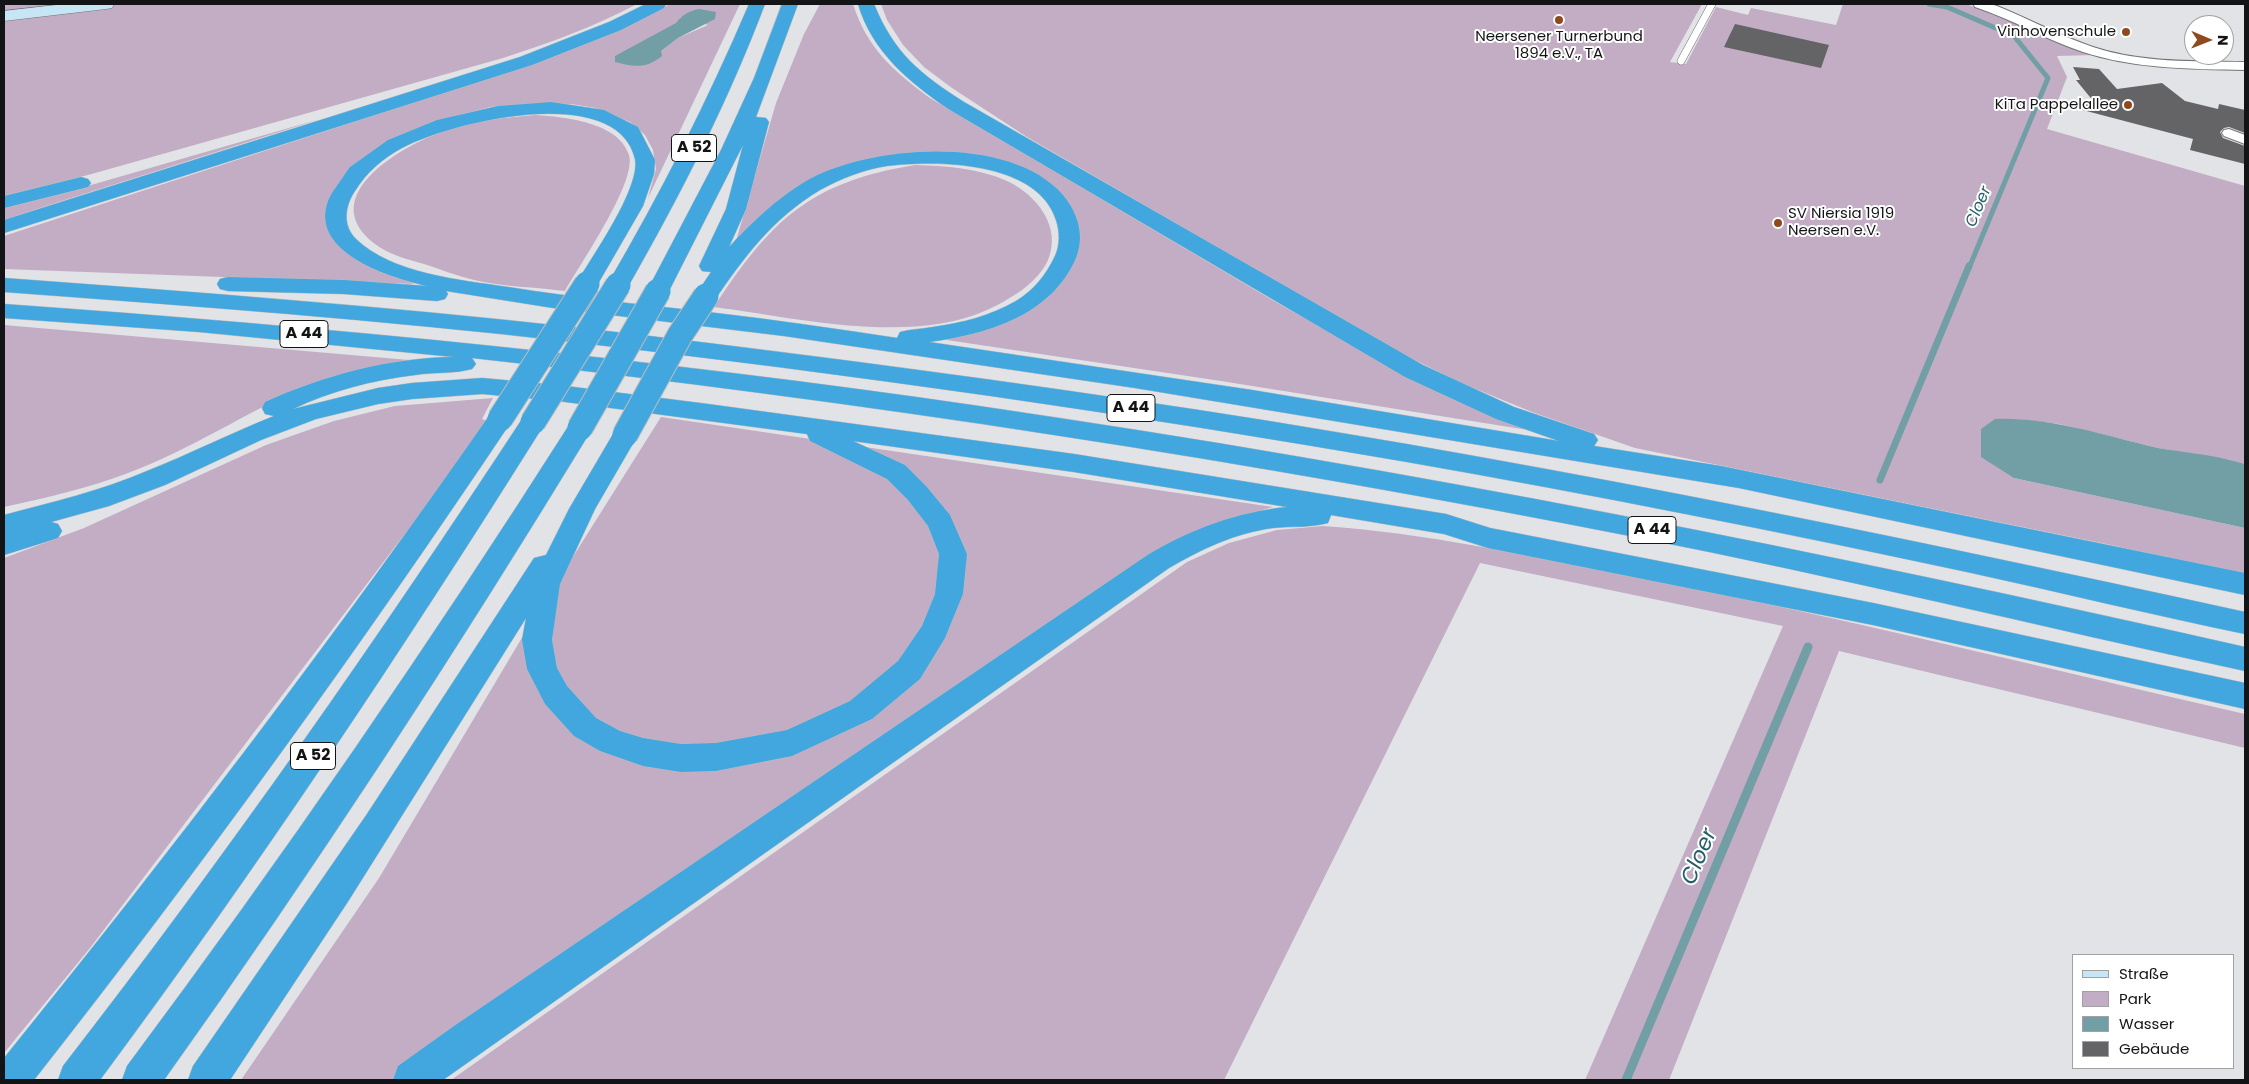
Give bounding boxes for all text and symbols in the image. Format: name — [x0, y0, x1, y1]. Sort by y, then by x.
marker: Neersener Turnerbund 1894 e.V., TA — [1553, 14, 1565, 26]
north arrow — [2184, 15, 2234, 65]
place label: Vinhovenschule — [1997, 23, 2116, 41]
marker: Vinhovenschule — [2120, 26, 2132, 38]
place label: Neersener Turnerbund 1894 e.V., TA — [1475, 28, 1643, 63]
text: N — [2213, 35, 2233, 46]
place label: KiTa Pappelallee — [1995, 96, 2118, 114]
marker: KiTa Pappelallee — [2122, 99, 2134, 111]
road number: A 52 — [672, 134, 716, 162]
water label: Cloer — [1962, 184, 1996, 230]
place label: SV Niersia 1919 Neersen e.V. — [1788, 205, 1894, 240]
marker: SV Niersia 1919 Neersen e.V. — [1772, 217, 1784, 229]
road number: A 44 — [280, 320, 328, 348]
road number: A 44 — [1107, 394, 1155, 422]
road number: A 44 — [1628, 516, 1676, 544]
road number: A 52 — [290, 742, 336, 769]
water label: Cloer — [1676, 825, 1724, 889]
legend — [2072, 954, 2234, 1069]
text: Straße — [2119, 963, 2169, 984]
text: Park — [2119, 988, 2151, 1009]
text: Wasser — [2119, 1013, 2174, 1034]
text: Gebäude — [2119, 1038, 2189, 1059]

